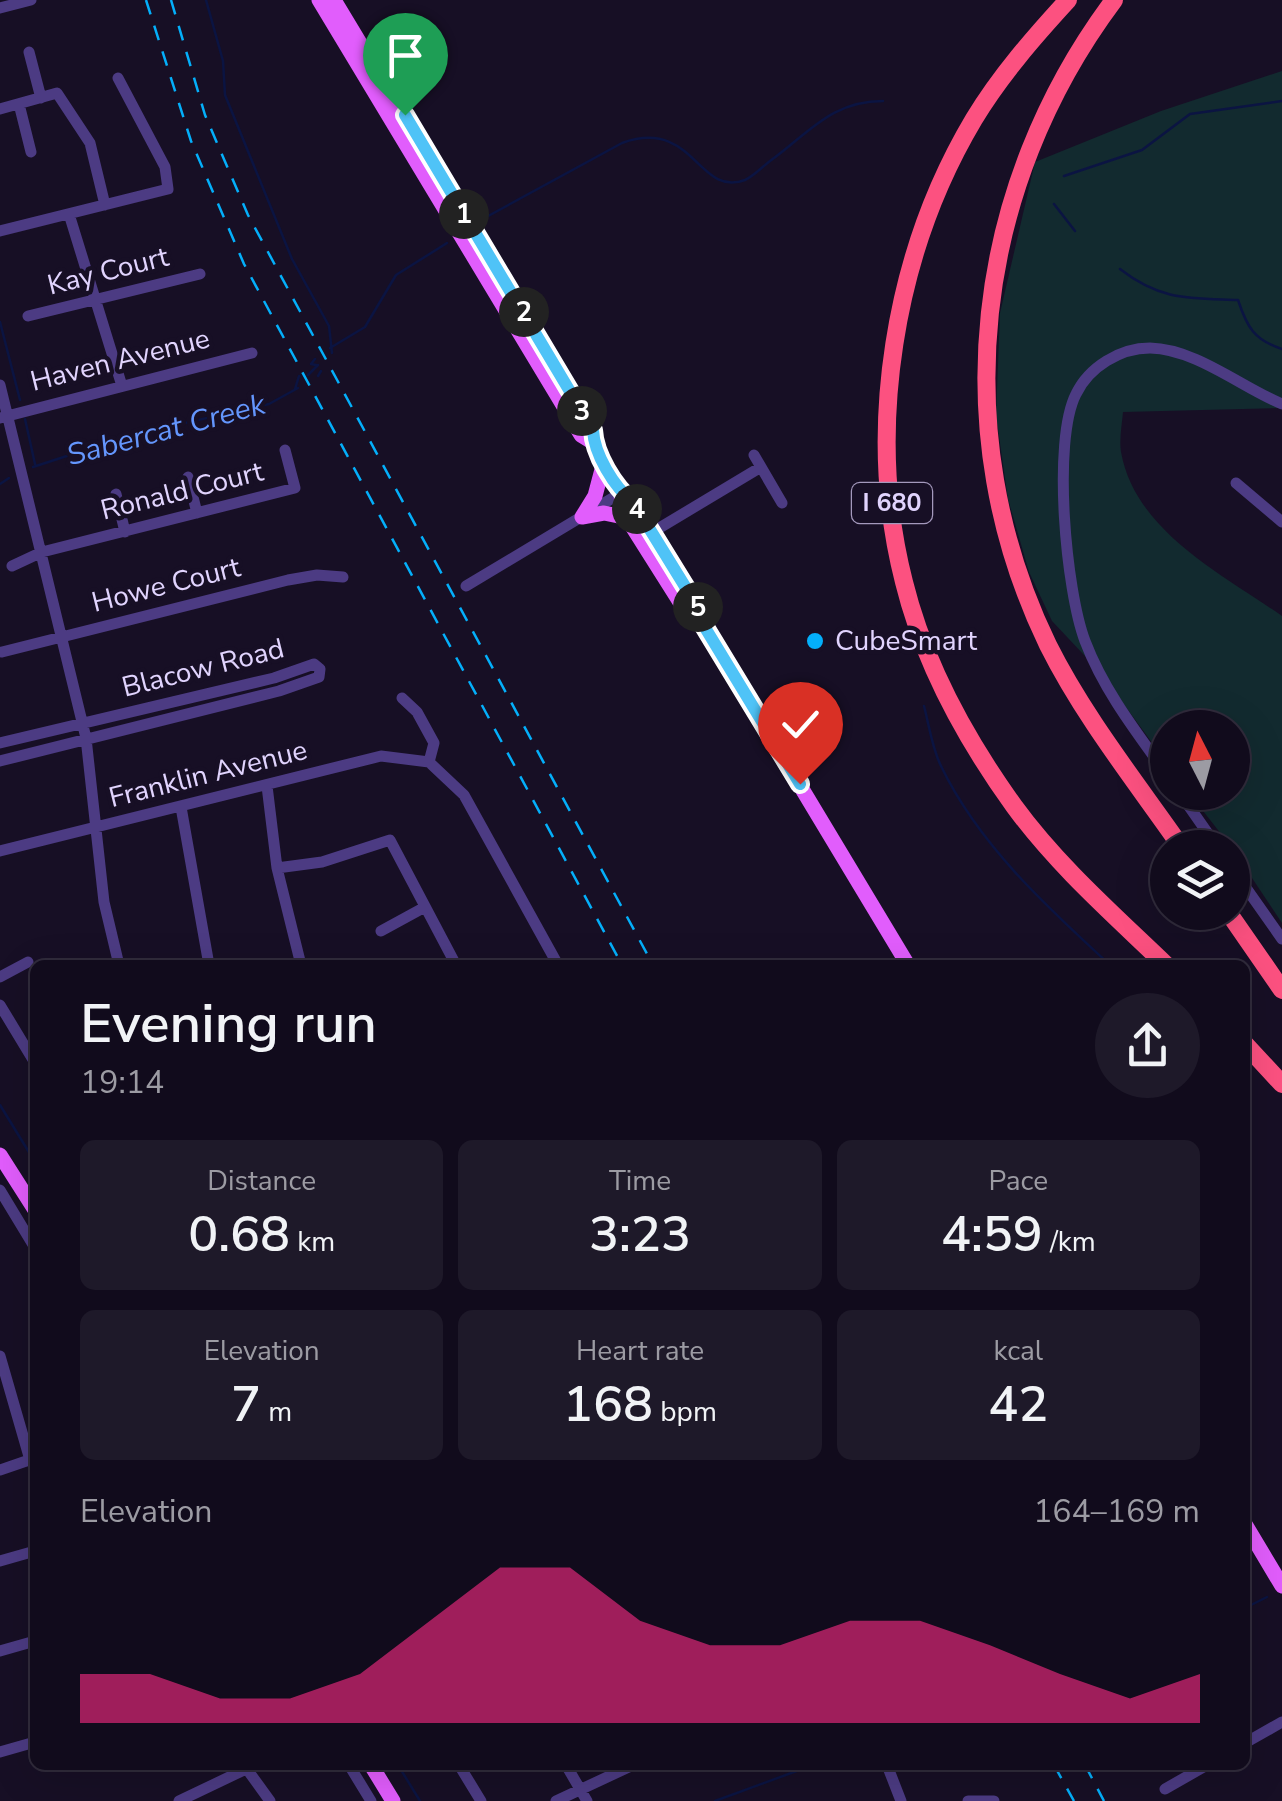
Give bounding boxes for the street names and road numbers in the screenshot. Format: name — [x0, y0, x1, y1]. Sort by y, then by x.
street label: Kay Court — [43, 238, 173, 304]
street label: Haven Avenue — [26, 319, 214, 401]
street label: Ronald Court — [97, 452, 267, 530]
road number: I 680 — [852, 483, 932, 523]
street label: Howe Court — [88, 548, 244, 622]
street label: Blacow Road — [118, 629, 288, 707]
street label: Franklin Avenue — [105, 731, 311, 817]

